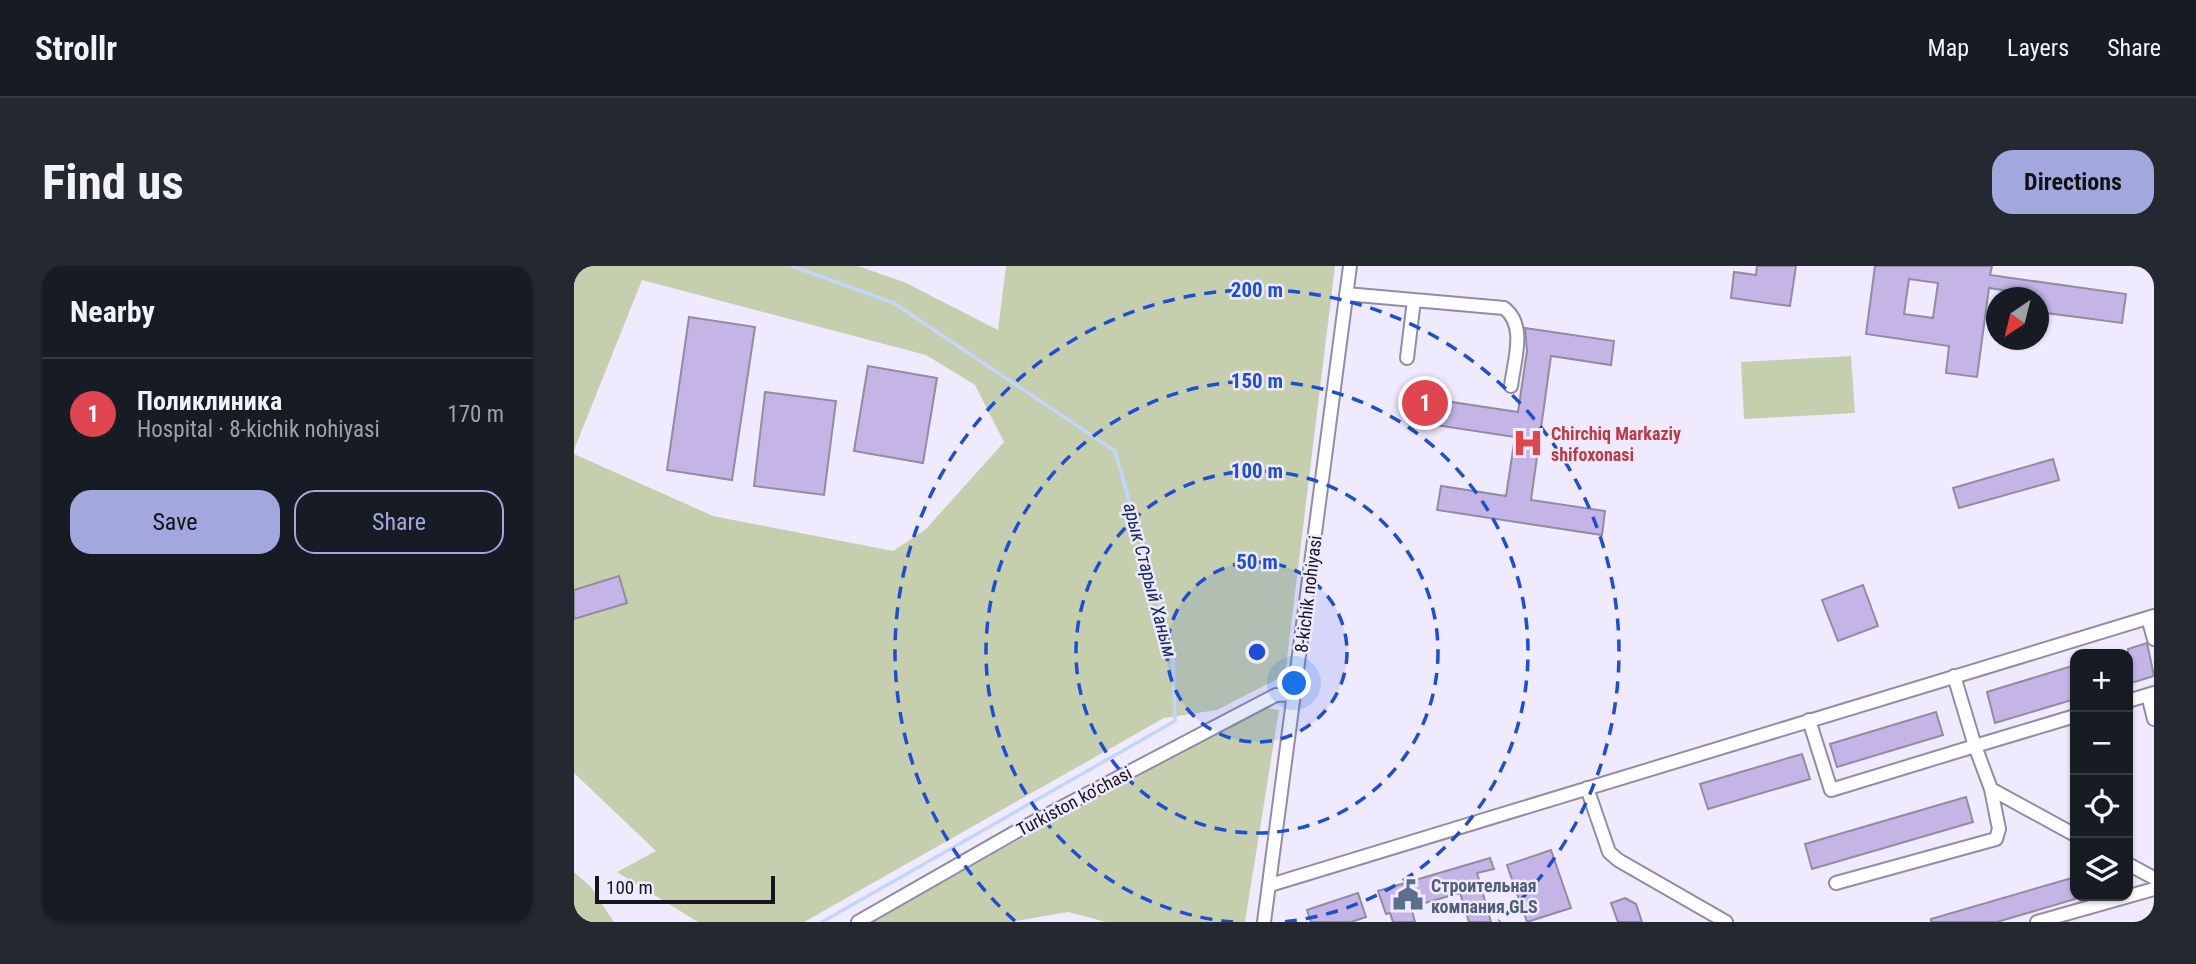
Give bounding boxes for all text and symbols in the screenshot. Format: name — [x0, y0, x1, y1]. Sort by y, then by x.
text: Strollr — [35, 29, 117, 68]
text: Map — [1928, 34, 1969, 62]
text: Layers — [2007, 34, 2069, 62]
text: Share — [2107, 34, 2161, 62]
button: Directions — [1992, 150, 2154, 214]
text: Find us — [42, 154, 184, 211]
text: 200 m — [1231, 278, 1283, 302]
north arrow — [1986, 287, 2049, 350]
text: Nearby — [70, 294, 155, 329]
text: 150 m — [1231, 369, 1283, 393]
pin: 1 — [1402, 377, 1448, 429]
text: Поликлиника — [137, 386, 282, 416]
text: 1 — [87, 401, 99, 428]
text: 170 m — [447, 401, 504, 428]
text: Hospital · 8-kichik nohiyasi — [137, 416, 380, 443]
place label: Chirchiq Markaziy shifoxonasi — [1551, 423, 1681, 465]
hospital icon: Chirchiq Markaziy shifoxonasi — [1511, 426, 1545, 460]
text: 100 m — [1231, 459, 1283, 483]
button: Save — [70, 490, 280, 554]
button: Share — [294, 490, 504, 554]
water label: арык Старый Ханым — [1118, 500, 1182, 660]
street label: 8-kichik nohiyasi — [1290, 534, 1326, 654]
text: 50 m — [1236, 550, 1278, 574]
centre of rings — [1245, 640, 1269, 664]
map controls — [2070, 649, 2133, 901]
button: + — [2070, 649, 2133, 712]
your location — [1277, 666, 1311, 700]
button: − — [2070, 712, 2133, 775]
street label: Turkiston ko‘chasi — [1013, 762, 1135, 840]
button: locate — [2070, 775, 2133, 838]
button: layers — [2070, 838, 2133, 901]
scale bar — [595, 873, 775, 905]
place label: Строительная компания GLS — [1431, 875, 1538, 917]
text: 100 m — [606, 876, 653, 899]
public building icon: Строительная компания GLS — [1391, 878, 1425, 912]

